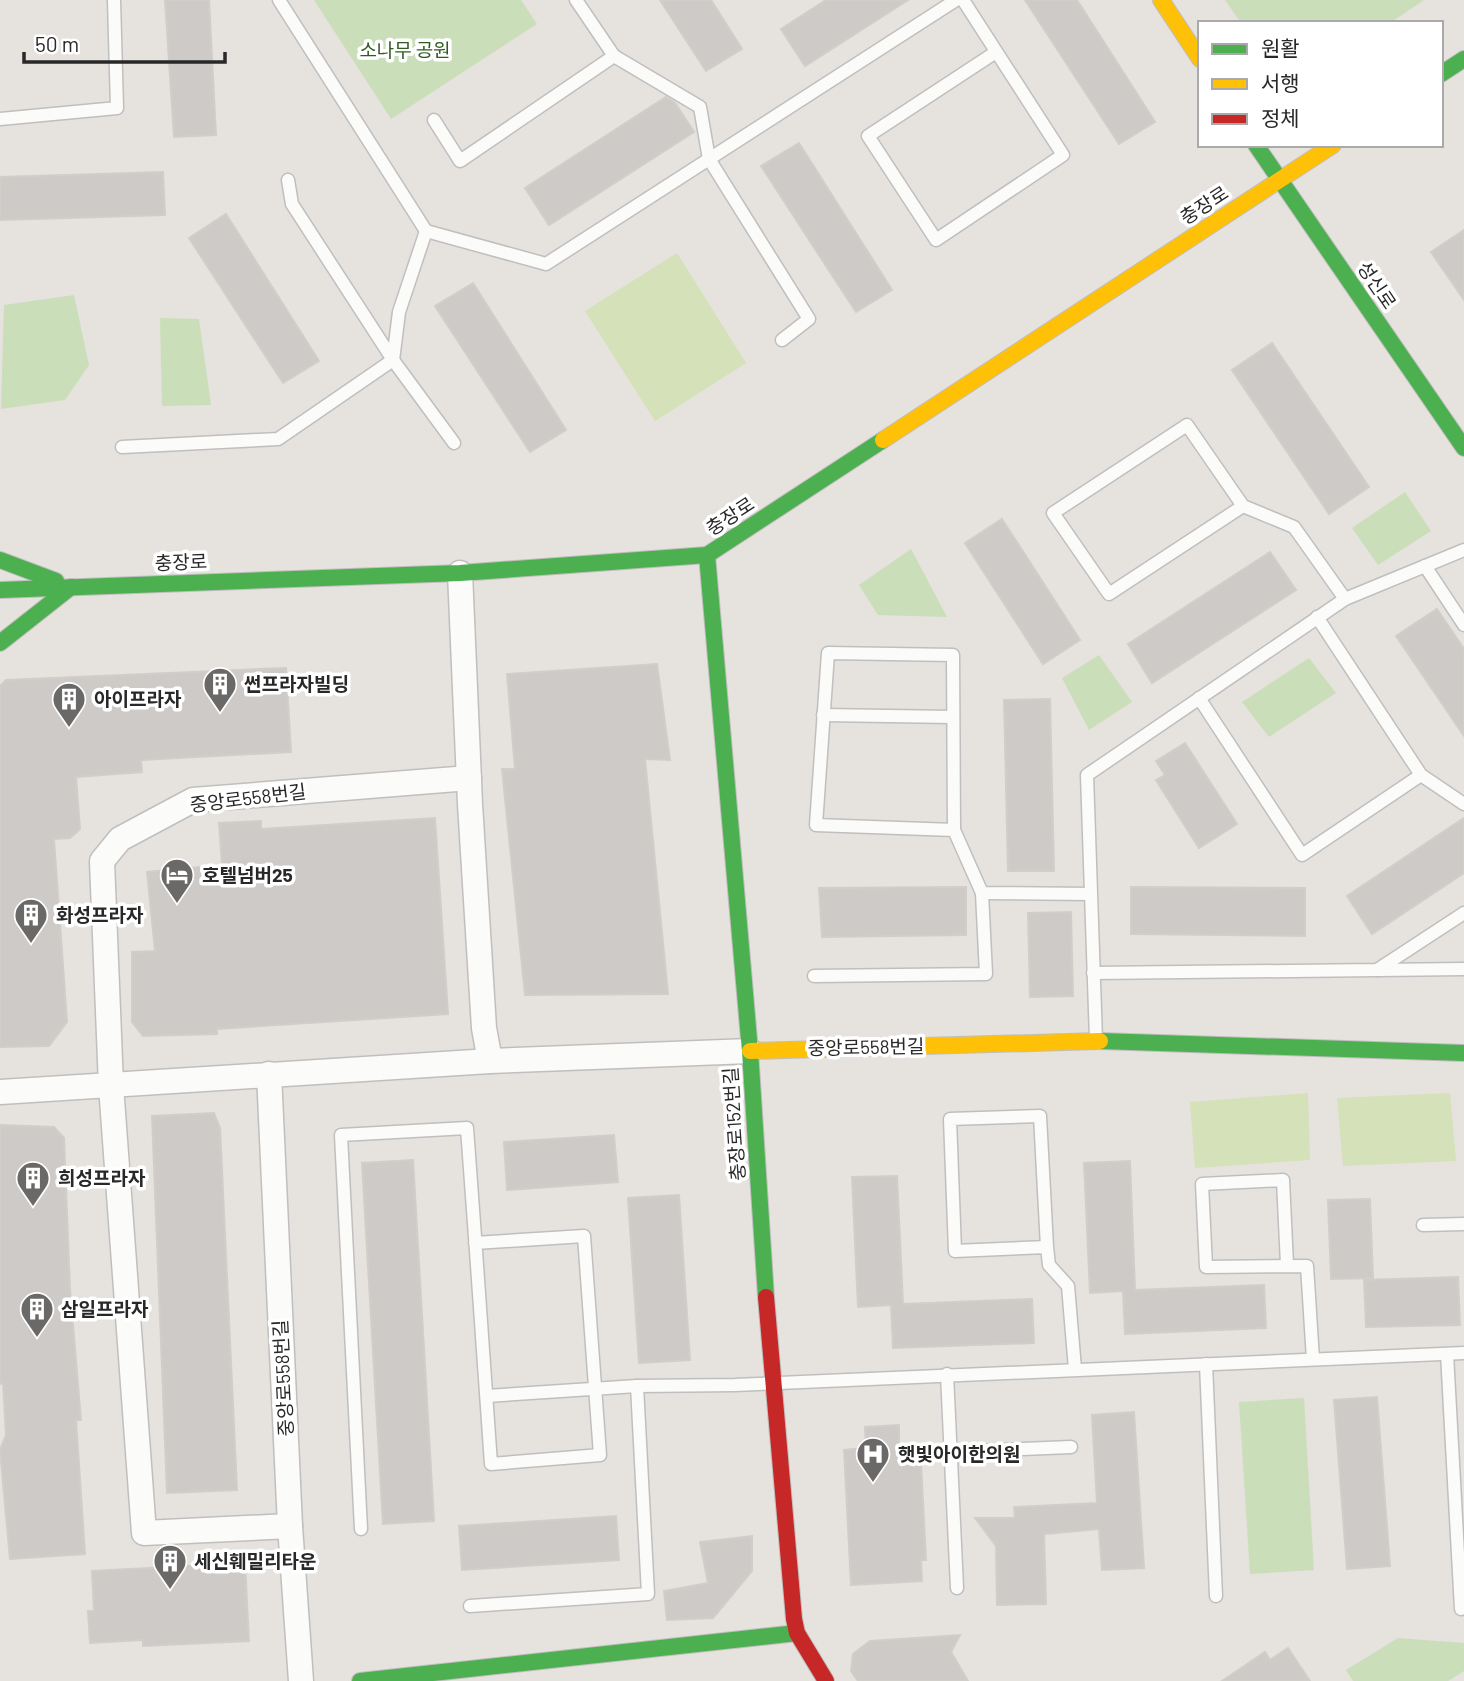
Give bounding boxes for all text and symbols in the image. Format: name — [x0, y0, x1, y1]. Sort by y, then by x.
scale bar — [24, 21, 226, 65]
legend — [1198, 21, 1443, 147]
text: 50 m — [35, 31, 79, 56]
text: 원활 — [1261, 35, 1300, 60]
park label: 소나무 공원 — [359, 38, 451, 61]
text: 서행 — [1261, 70, 1300, 95]
text: 정체 — [1261, 105, 1300, 130]
street label: 충장로 — [1175, 181, 1232, 229]
street label: 성신로 — [1353, 257, 1402, 313]
street label: 충장로 — [701, 492, 758, 540]
street label: 충장로 — [154, 549, 208, 574]
building icon: 썬프라자빌딩 — [201, 665, 239, 714]
place label: 썬프라자빌딩 — [244, 672, 349, 695]
building icon: 아이프라자 — [50, 680, 88, 729]
place label: 아이프라자 — [94, 687, 182, 710]
street label: 중앙로558번길 — [189, 779, 307, 816]
hotel icon: 호텔넘버25 — [158, 856, 196, 905]
place label: 호텔넘버25 — [202, 863, 293, 886]
building icon: 화성프라자 — [12, 896, 50, 945]
place label: 화성프라자 — [56, 903, 144, 926]
street label: 중앙로558번길 — [807, 1034, 925, 1059]
street label: 충장로152번길 — [718, 1066, 749, 1182]
building icon: 희성프라자 — [14, 1159, 52, 1208]
place label: 희성프라자 — [58, 1166, 146, 1189]
building icon: 삼일프라자 — [18, 1290, 56, 1339]
place label: 삼일프라자 — [61, 1297, 149, 1320]
street label: 중앙로558번길 — [268, 1319, 297, 1437]
hospital icon: 햇빛아이한의원 — [854, 1435, 892, 1484]
place label: 햇빛아이한의원 — [898, 1442, 1020, 1465]
building icon: 세신훼밀리타운 — [151, 1542, 189, 1591]
place label: 세신훼밀리타운 — [194, 1549, 316, 1572]

